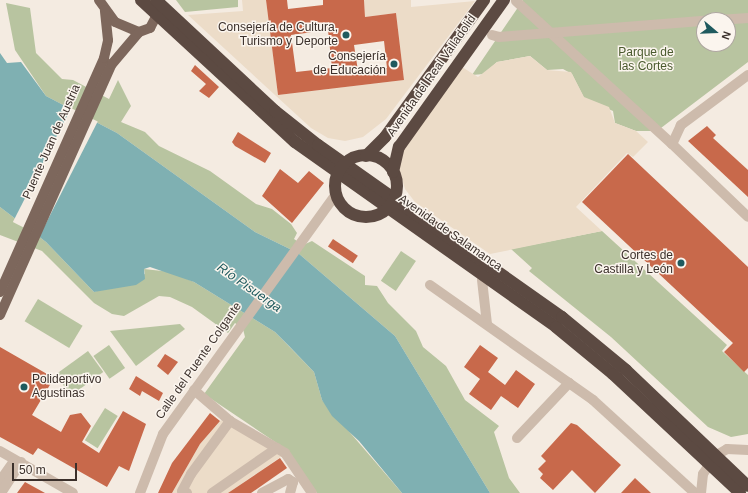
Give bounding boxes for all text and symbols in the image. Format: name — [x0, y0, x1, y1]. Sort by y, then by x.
street label: Avenida del Real Valladolid — [385, 12, 479, 140]
north arrow — [696, 12, 736, 52]
place label: Consejería de Cultura, Turismo y Deporte — [218, 21, 338, 49]
marker: Consejería de Cultura, Turismo y Deporte — [341, 30, 351, 40]
text: N — [719, 30, 733, 41]
park label: Parque de las Cortes — [618, 46, 674, 74]
place label: Consejería de Educación — [313, 50, 386, 78]
marker: Consejería de Educación — [389, 59, 399, 69]
street label: Puente Juan de Austria — [20, 82, 84, 202]
street label: Avenida de Salamanca — [395, 192, 505, 274]
place label: Cortes de Castilla y León — [594, 249, 673, 277]
marker: Cortes de Castilla y León — [676, 258, 686, 268]
water label: Río Pisuerga — [214, 260, 284, 316]
street label: Calle del Puente Colgante — [153, 300, 245, 422]
place label: Polideportivo Agustinas — [32, 373, 101, 401]
marker: Polideportivo Agustinas — [19, 382, 29, 392]
scale bar — [14, 455, 79, 481]
text: 50 m — [19, 463, 46, 477]

